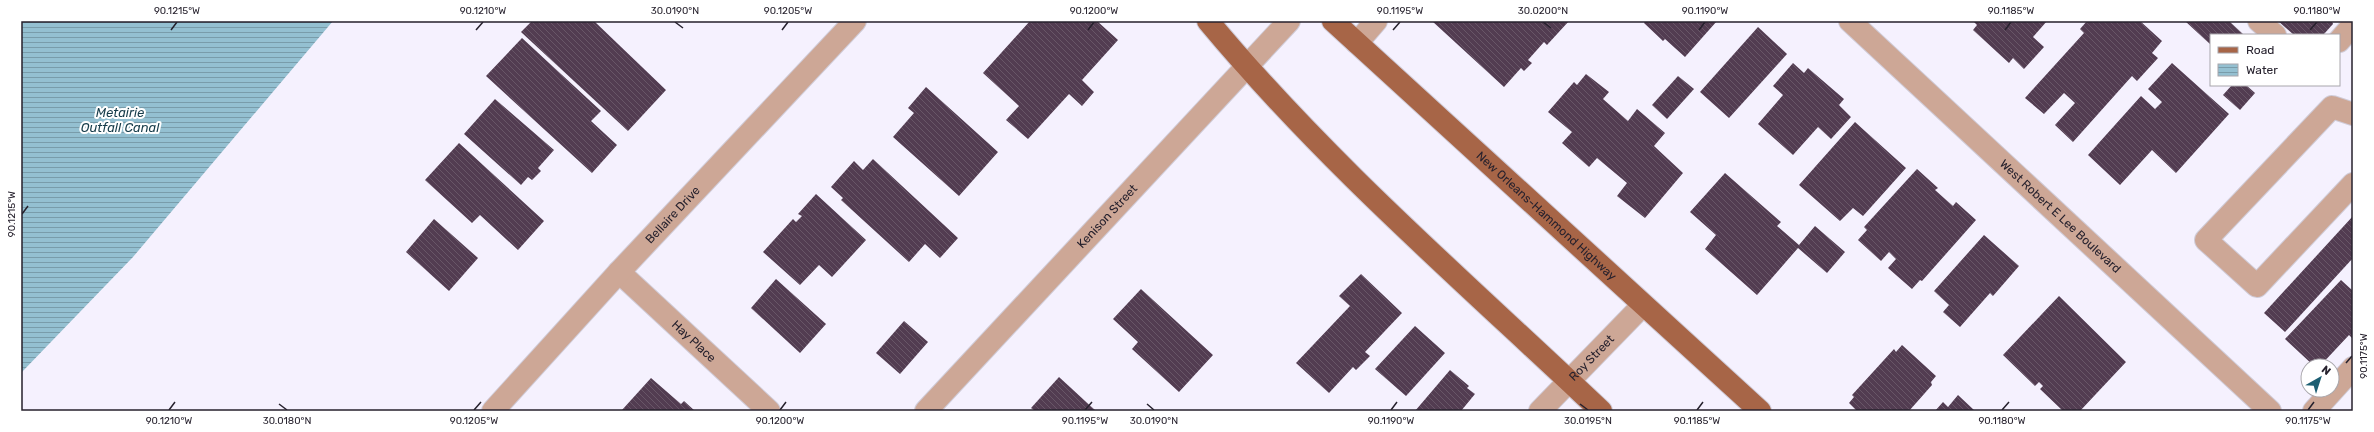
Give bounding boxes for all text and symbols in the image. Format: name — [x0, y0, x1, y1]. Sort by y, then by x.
text: 90.1215°W — [154, 5, 200, 17]
text: 90.1210°W — [460, 5, 506, 17]
text: 30.0190°N — [651, 5, 699, 17]
text: 90.1205°W — [764, 5, 812, 17]
text: 90.1200°W — [1070, 5, 1118, 17]
text: 90.1195°W — [1377, 5, 1423, 17]
text: 30.0200°N — [1518, 5, 1568, 17]
text: 90.1190°W — [1682, 5, 1728, 17]
text: 90.1185°W — [1988, 5, 2034, 17]
text: 90.1180°W — [2293, 5, 2341, 17]
legend — [2210, 34, 2340, 86]
text: Road — [2246, 43, 2274, 57]
text: Water — [2246, 63, 2278, 77]
water label: Metairie Outfall Canal — [81, 105, 160, 135]
street label: New Orleans-Hammond Highway — [1474, 149, 1619, 284]
street label: West Robert E Lee Boulevard — [1997, 157, 2124, 276]
street label: Kenison Street — [1074, 181, 1140, 251]
street label: Bellaire Drive — [643, 183, 703, 246]
text: 90.1215°W — [6, 191, 18, 237]
street label: Hay Place — [669, 318, 719, 365]
street label: Roy Street — [1566, 332, 1617, 384]
text: 90.1175°W — [2358, 333, 2370, 379]
north arrow — [2300, 358, 2340, 398]
text: N — [2319, 363, 2333, 378]
text: 90.1210°W — [146, 415, 192, 427]
text: 30.0180°N — [263, 415, 311, 427]
text: 90.1205°W — [450, 415, 498, 427]
text: 90.1200°W — [756, 415, 804, 427]
text: 90.1195°W — [1062, 415, 1108, 427]
text: 30.0190°N — [1130, 415, 1178, 427]
text: 90.1190°W — [1368, 415, 1414, 427]
text: 30.0195°N — [1564, 415, 1612, 427]
text: 90.1185°W — [1674, 415, 1720, 427]
text: 90.1180°W — [1978, 415, 2026, 427]
text: 90.1175°W — [2285, 415, 2331, 427]

